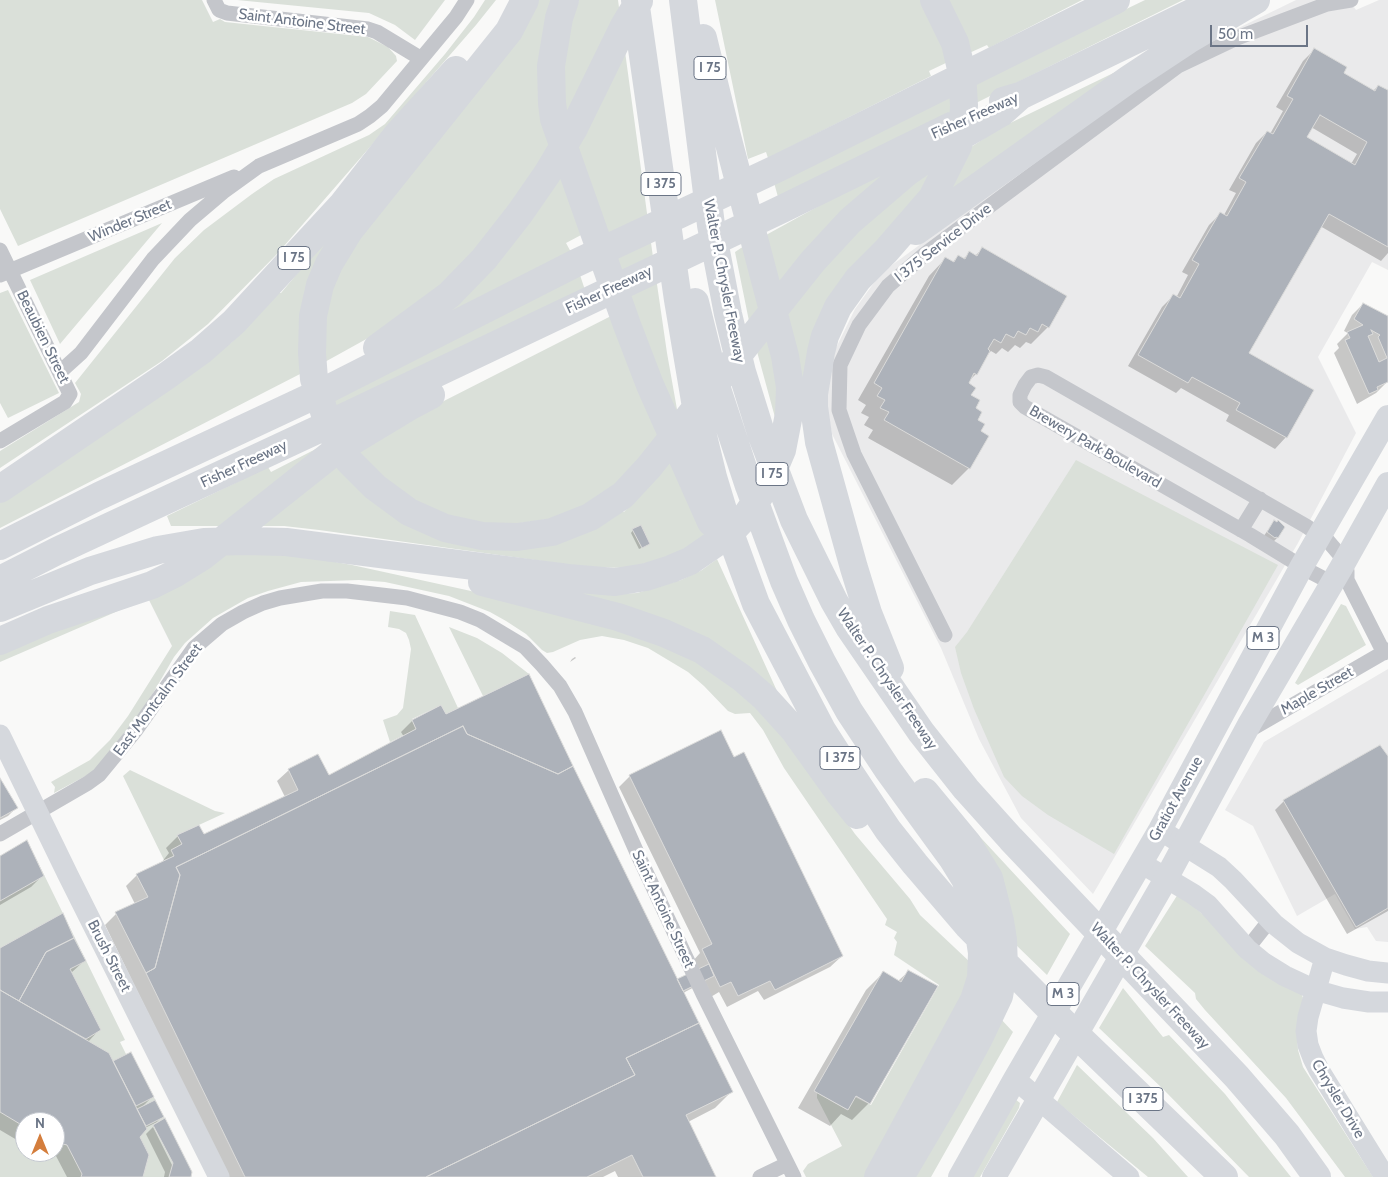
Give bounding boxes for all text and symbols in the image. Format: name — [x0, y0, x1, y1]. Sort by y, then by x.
street label: Saint Antoine Street — [238, 5, 366, 39]
scale bar — [1213, 15, 1310, 47]
text: 50 m — [1218, 25, 1253, 43]
road number: I 75 — [694, 56, 726, 80]
street label: Fisher Freeway — [929, 89, 1021, 143]
road number: I 375 — [641, 172, 681, 195]
street label: Winder Street — [86, 195, 174, 247]
street label: Walter P. Chrysler Freeway — [699, 198, 749, 364]
street label: I 375 Service Drive — [891, 200, 995, 286]
road number: I 75 — [278, 247, 310, 270]
street label: Fisher Freeway — [563, 262, 655, 318]
street label: Beaubien Street — [13, 288, 73, 386]
street label: Brewery Park Boulevard — [1026, 402, 1164, 492]
street label: Fisher Freeway — [198, 436, 290, 492]
road number: I 75 — [756, 462, 788, 486]
street label: Walter P. Chrysler Freeway — [833, 605, 941, 753]
road number: M 3 — [1247, 626, 1279, 650]
street label: East Montcalm Street — [110, 640, 206, 760]
street label: Maple Street — [1278, 663, 1356, 719]
road number: I 375 — [820, 746, 860, 770]
street label: Gratiot Avenue — [1145, 754, 1207, 844]
street label: Saint Antoine Street — [628, 847, 698, 971]
street label: Brush Street — [83, 917, 135, 995]
street label: Walter P. Chrysler Freeway — [1087, 919, 1213, 1053]
road number: M 3 — [1047, 982, 1079, 1006]
street label: Chrysler Drive — [1307, 1056, 1369, 1142]
road number: I 375 — [1123, 1088, 1163, 1110]
north arrow — [15, 1112, 65, 1162]
text: N — [35, 1114, 45, 1132]

